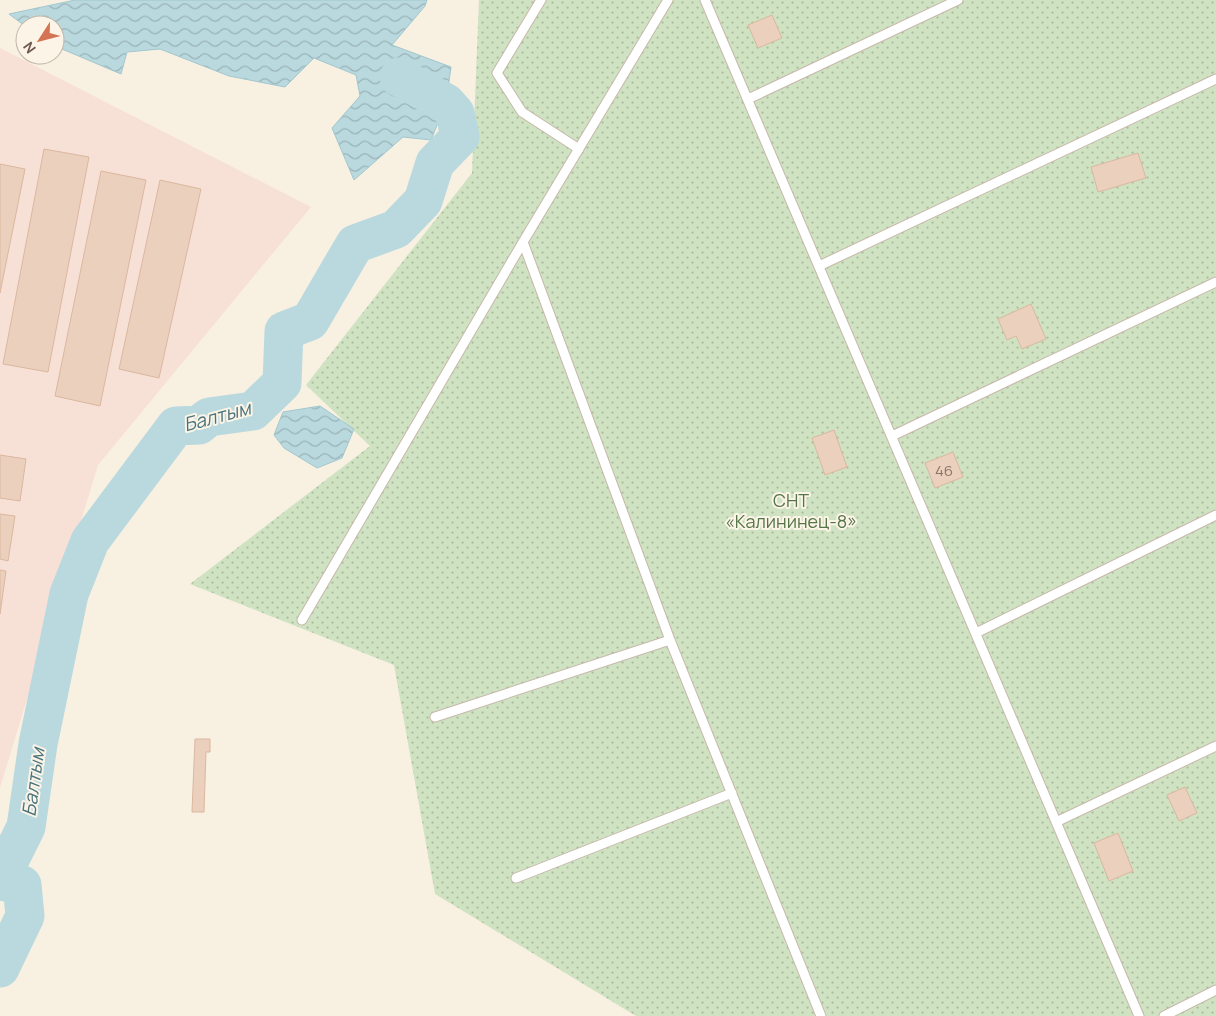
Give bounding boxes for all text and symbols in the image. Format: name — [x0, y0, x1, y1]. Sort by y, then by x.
north arrow — [15, 15, 65, 65]
text: N — [18, 38, 40, 58]
water label: Балтым — [181, 394, 255, 437]
house number: 46 — [935, 460, 953, 481]
park label: СНТ «Калининец-8» — [725, 488, 857, 533]
water label: Балтым — [15, 744, 51, 818]

